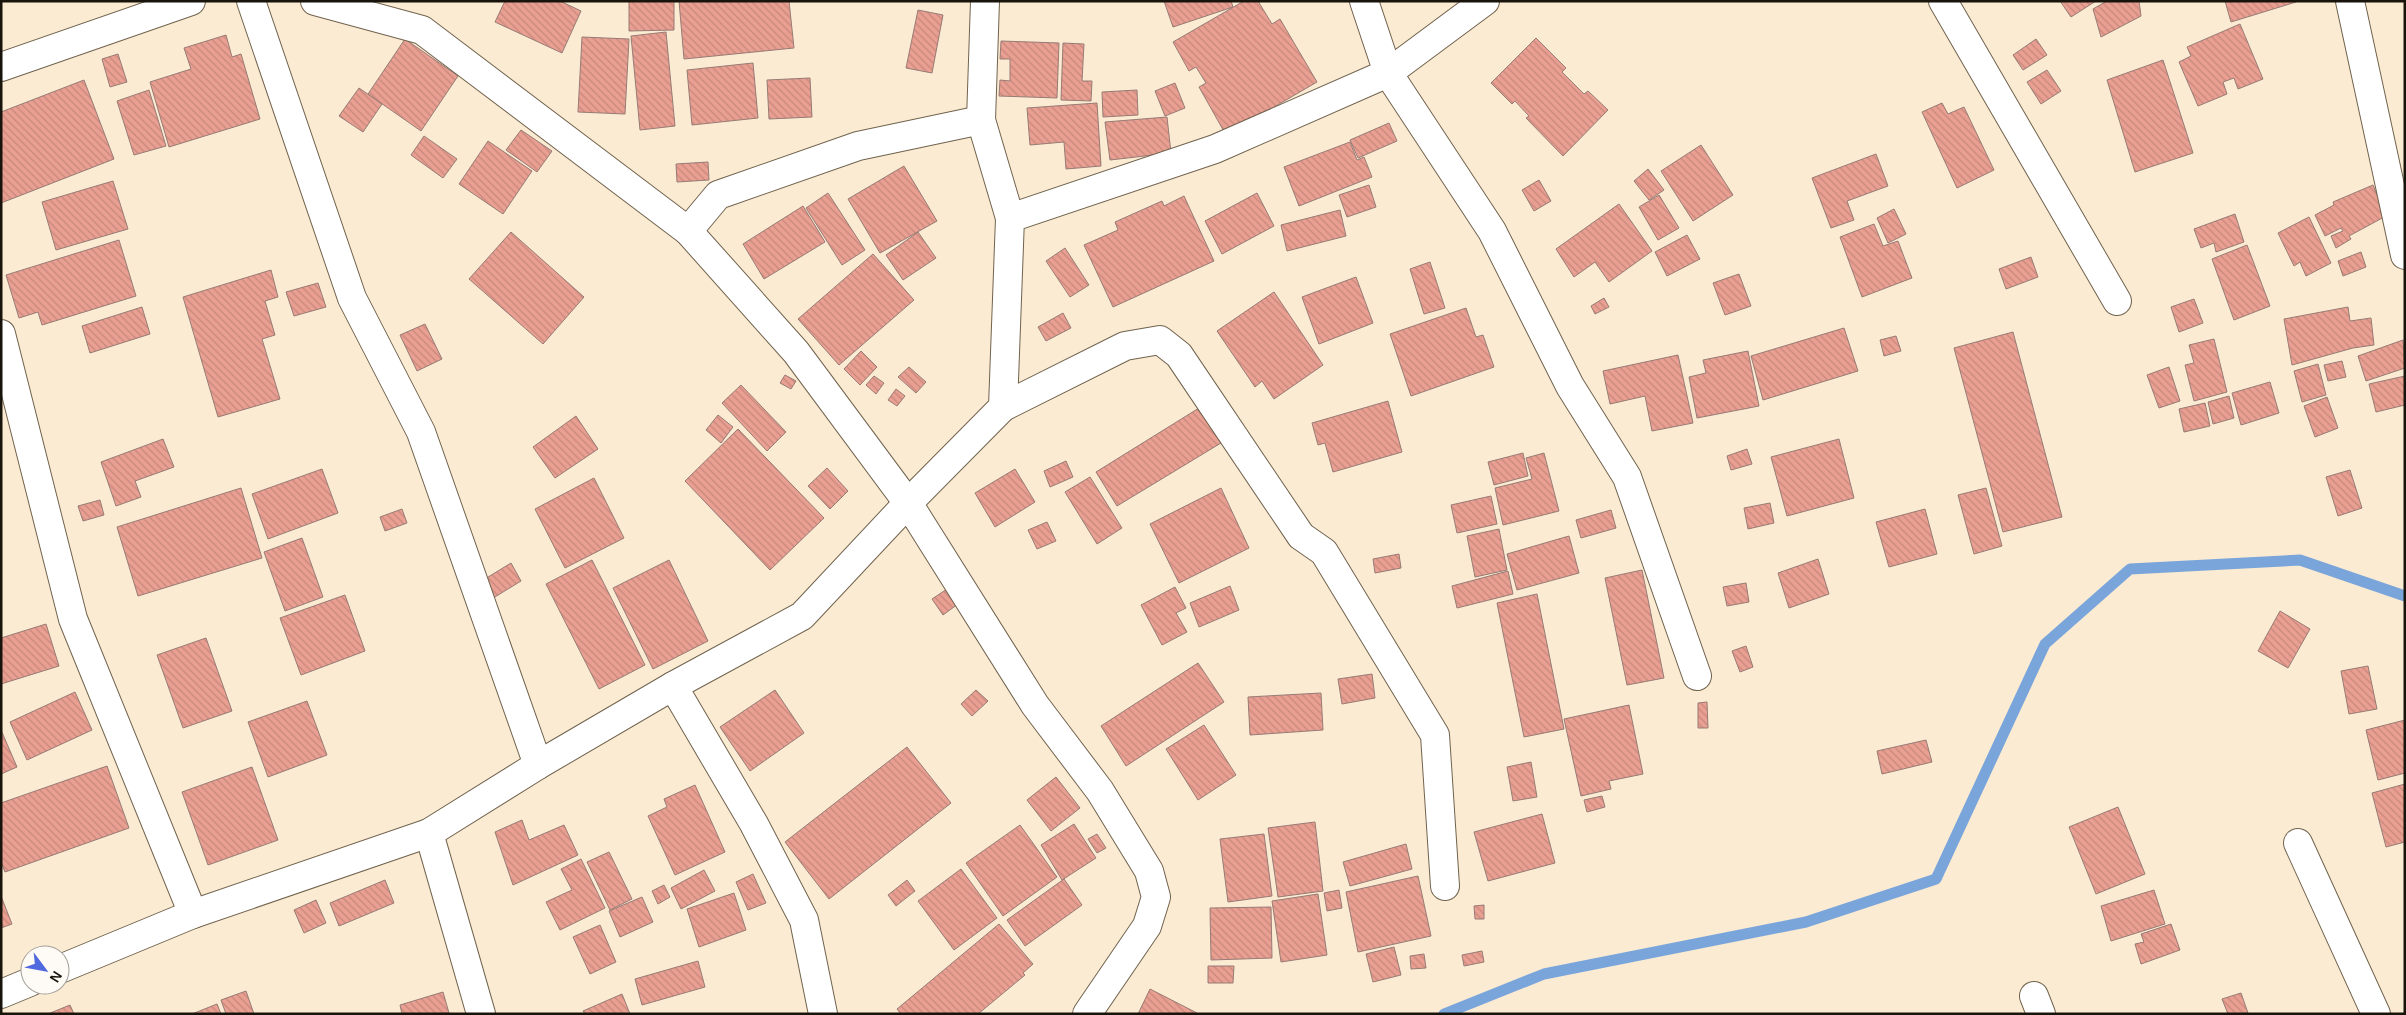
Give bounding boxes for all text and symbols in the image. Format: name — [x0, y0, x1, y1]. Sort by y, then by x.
north arrow — [20, 945, 70, 995]
text: N — [47, 968, 65, 985]

